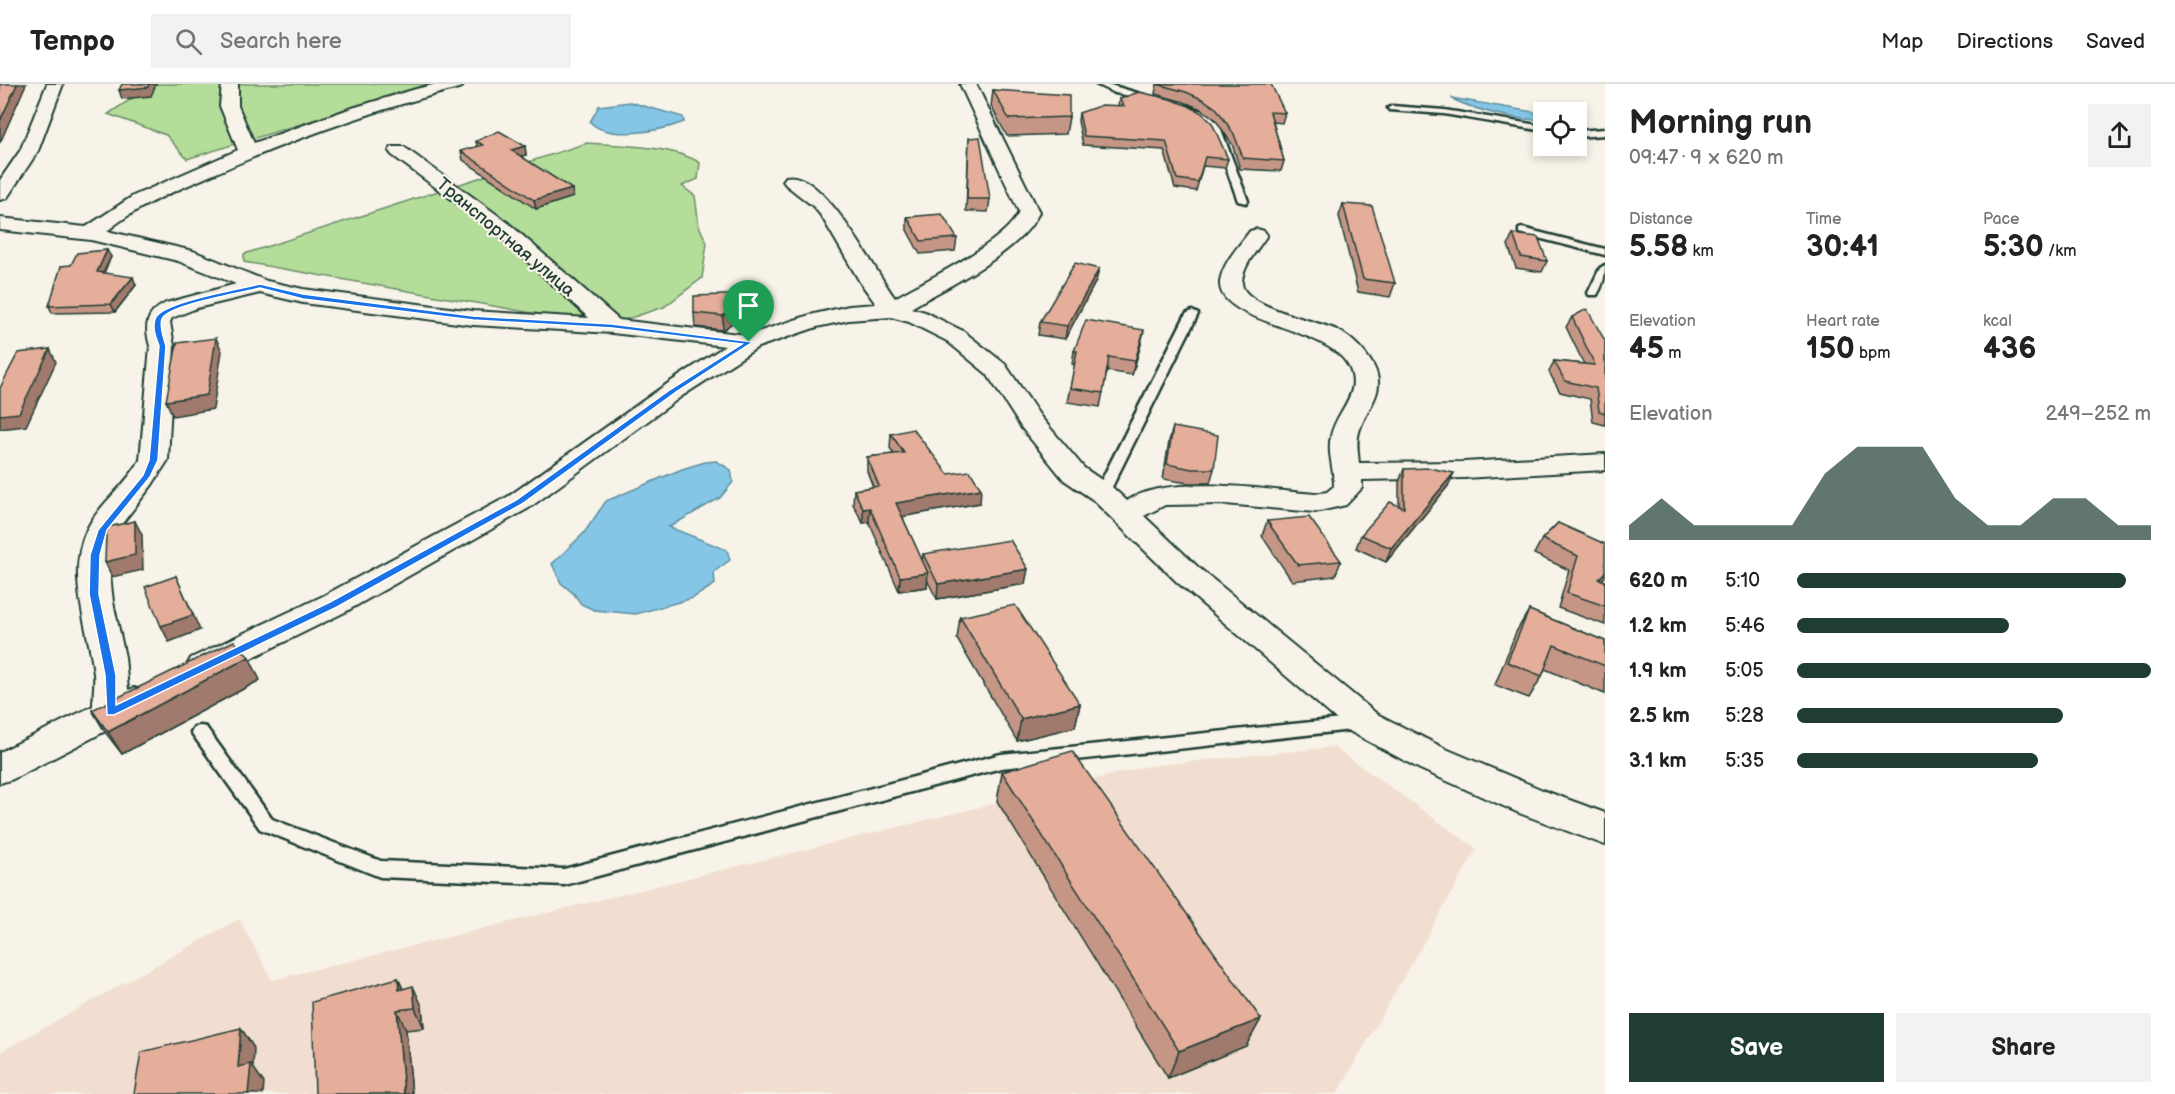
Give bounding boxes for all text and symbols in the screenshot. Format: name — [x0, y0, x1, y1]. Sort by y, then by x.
search box — [151, 14, 571, 68]
text: Tempo — [30, 25, 115, 58]
icon: search — [172, 25, 205, 58]
text: Search here — [220, 28, 342, 55]
text: Map — [1881, 29, 1924, 54]
text: Directions — [1957, 29, 2053, 54]
text: Saved — [2086, 29, 2145, 54]
map controls — [1533, 102, 1587, 156]
button: locate — [1533, 102, 1587, 156]
text: Morning run — [1629, 103, 1812, 143]
button: share — [2088, 104, 2151, 167]
text: 09:47 · 9 × 620 m — [1629, 146, 1784, 170]
street label: Транспортная улица — [432, 173, 579, 301]
text: Distance — [1629, 210, 1693, 229]
text: Time — [1806, 210, 1841, 229]
text: Pace — [1983, 210, 2019, 229]
text: 5.58 — [1629, 229, 1688, 265]
text: 30:41 — [1806, 229, 1879, 265]
text: 5:30 — [1983, 229, 2044, 265]
text: km — [1688, 242, 1714, 261]
text: /km — [2044, 242, 2076, 261]
pin — [723, 280, 774, 342]
icon: arrive — [732, 289, 765, 322]
text: Elevation — [1629, 312, 1696, 331]
text: Heart rate — [1806, 312, 1880, 331]
text: kcal — [1983, 312, 2012, 331]
text: 45 — [1629, 331, 1664, 367]
text: 150 — [1806, 331, 1855, 367]
text: 436 — [1983, 331, 2036, 367]
text: m — [1664, 344, 1682, 363]
text: bpm — [1855, 344, 1890, 363]
text: Elevation — [1629, 402, 1712, 426]
text: 249–252 m — [2046, 402, 2151, 426]
text: 620 m — [1629, 569, 1688, 593]
text: 5:10 — [1725, 569, 1760, 593]
text: 1.2 km — [1629, 614, 1687, 638]
text: 5:46 — [1725, 614, 1765, 638]
text: 1.9 km — [1629, 659, 1686, 683]
text: 5:05 — [1725, 659, 1764, 683]
text: 2.5 km — [1629, 704, 1690, 728]
text: 5:28 — [1725, 704, 1764, 728]
text: 3.1 km — [1629, 749, 1686, 773]
text: 5:35 — [1725, 749, 1764, 773]
button: Save — [1629, 1013, 1884, 1082]
button: Share — [1896, 1013, 2151, 1082]

